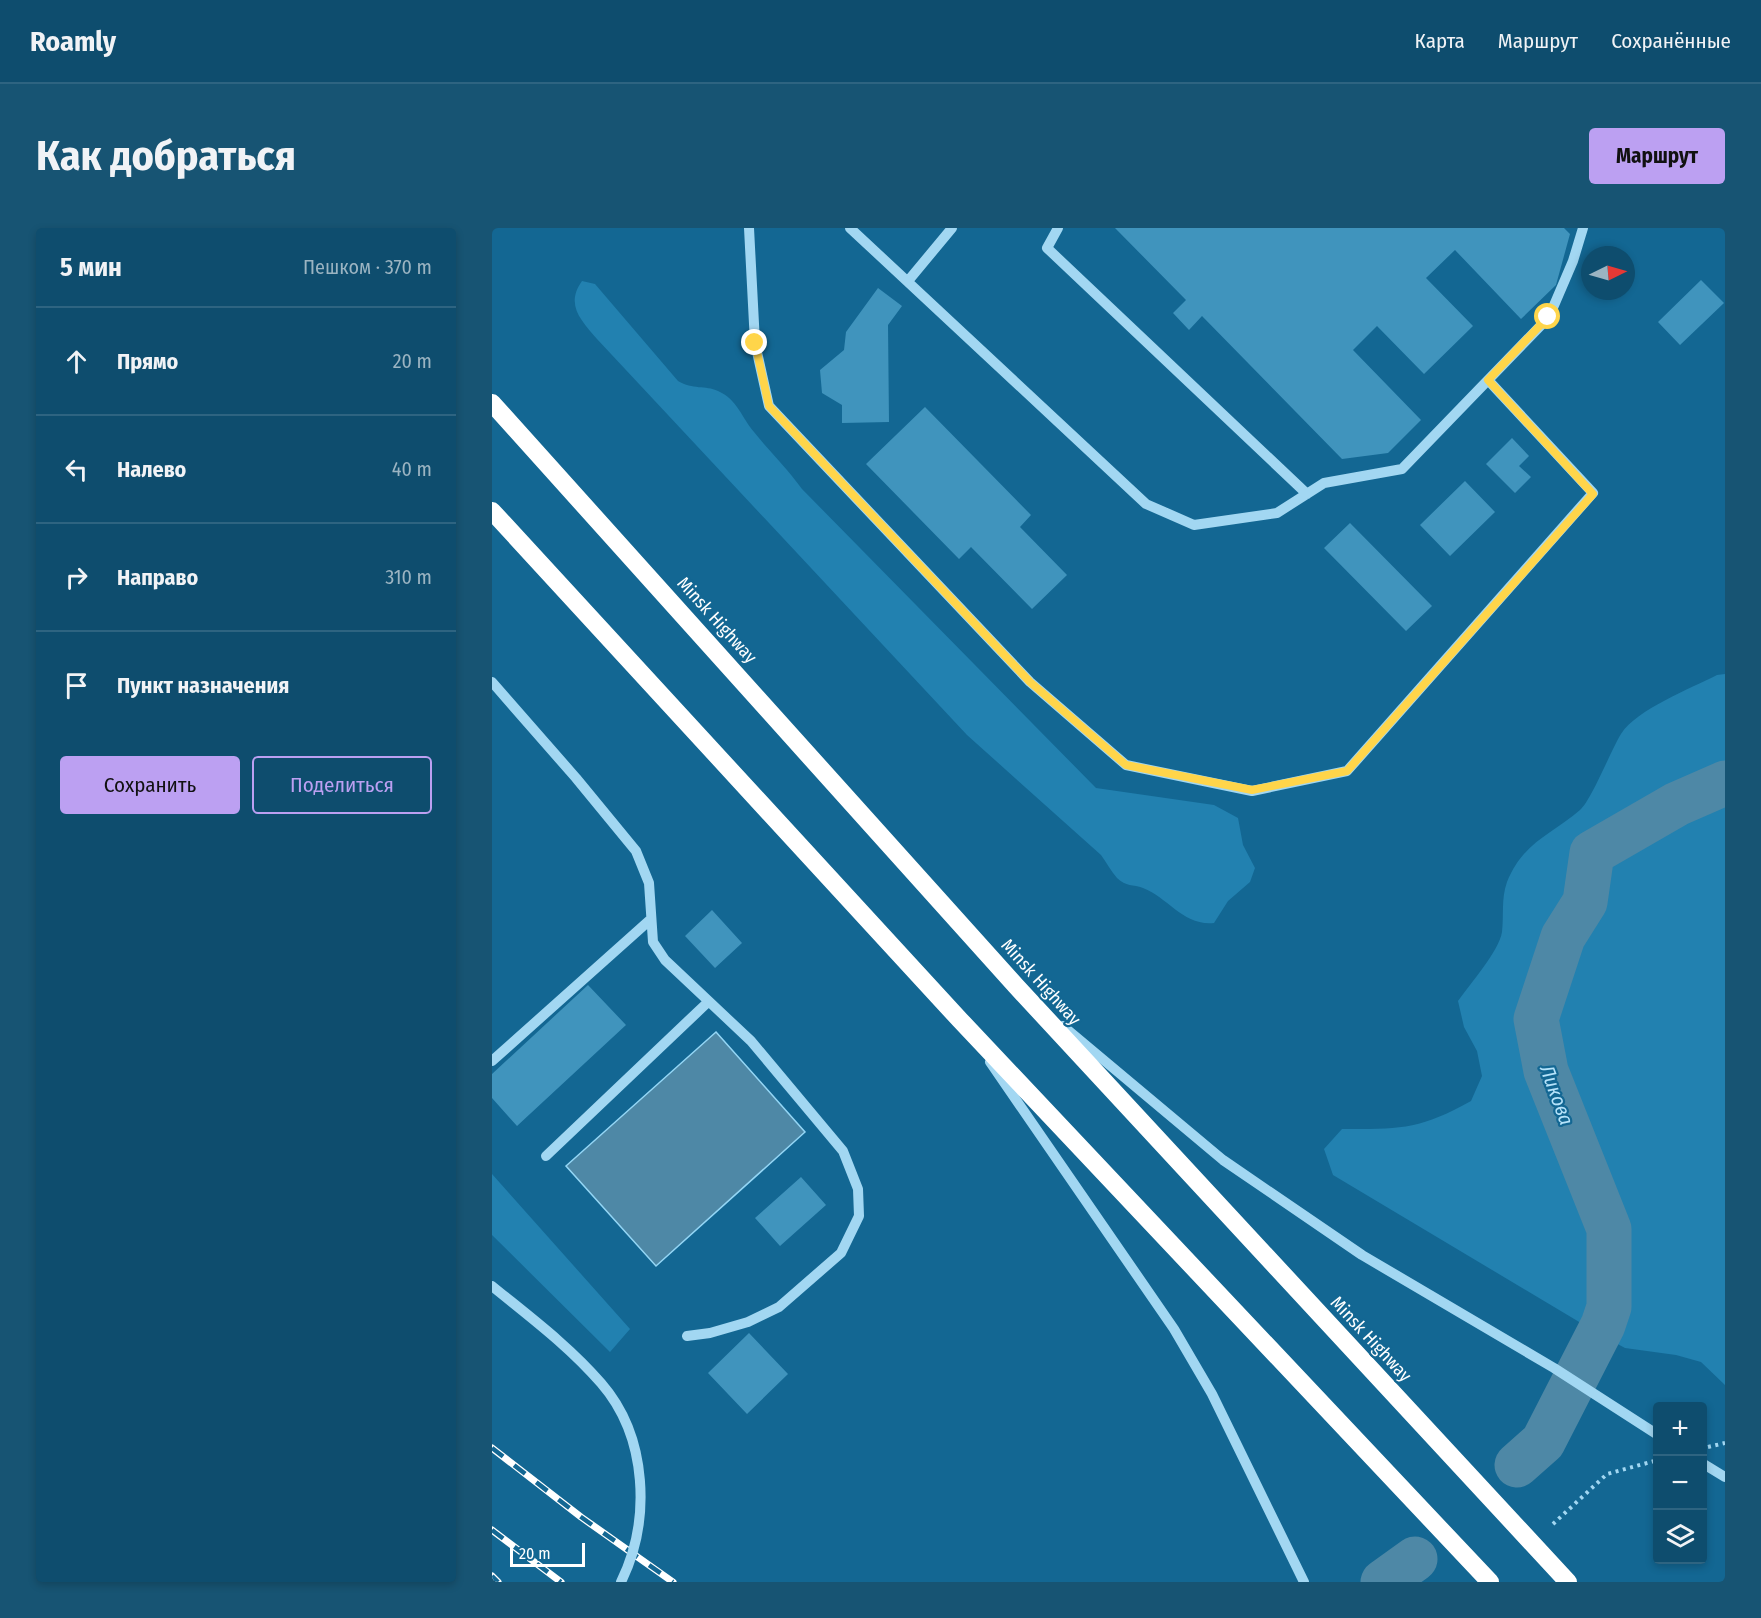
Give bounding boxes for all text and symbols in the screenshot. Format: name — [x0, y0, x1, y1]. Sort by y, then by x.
text: Roamly — [30, 25, 116, 58]
text: Карта — [1415, 28, 1465, 54]
text: Маршрут — [1498, 28, 1578, 54]
text: Сохранённые — [1611, 28, 1731, 54]
button: Маршрут — [1589, 128, 1725, 184]
text: Как добраться — [36, 131, 296, 181]
north arrow — [1581, 246, 1635, 300]
text: 5 мин — [60, 252, 122, 283]
text: Пешком · 370 m — [303, 255, 432, 279]
route start — [1534, 303, 1560, 329]
route end — [741, 329, 767, 355]
icon: ahead — [60, 345, 93, 378]
text: Прямо — [117, 348, 178, 375]
text: 20 m — [393, 349, 432, 373]
icon: left — [60, 453, 93, 486]
text: Налево — [117, 456, 186, 483]
text: 40 m — [392, 457, 432, 481]
icon: right — [60, 561, 93, 594]
text: Направо — [117, 564, 198, 591]
text: 310 m — [385, 565, 432, 589]
street label: Minsk Highway — [672, 572, 762, 668]
icon: arrive — [60, 669, 93, 702]
text: Пункт назначения — [117, 672, 289, 699]
button: Сохранить — [60, 756, 240, 814]
button: Поделиться — [252, 756, 432, 814]
street label: Minsk Highway — [996, 934, 1086, 1030]
water label: Ликова — [1535, 1061, 1579, 1128]
street label: Minsk Highway — [1326, 1292, 1416, 1386]
map controls — [1653, 1402, 1707, 1564]
button: + — [1653, 1402, 1707, 1456]
button: − — [1653, 1456, 1707, 1510]
button: layers — [1653, 1510, 1707, 1564]
scale bar — [510, 1540, 585, 1568]
text: 20 m — [519, 1544, 550, 1563]

